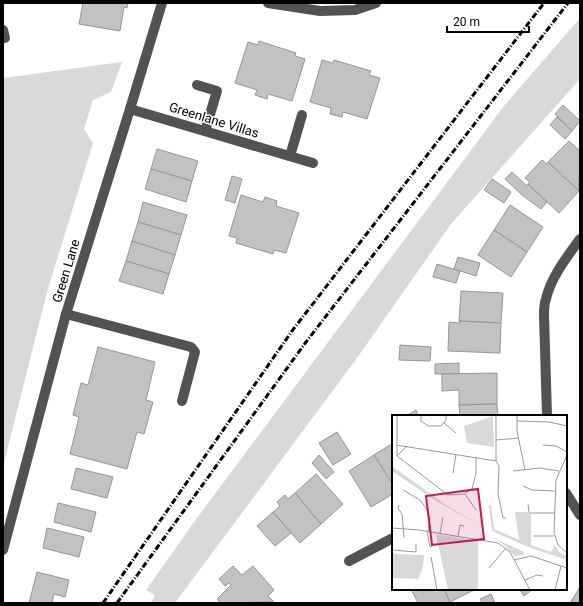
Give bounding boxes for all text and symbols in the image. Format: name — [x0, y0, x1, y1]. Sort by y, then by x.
scale bar — [447, 8, 529, 34]
text: 20 m — [453, 15, 480, 29]
street label: Greenlane Villas — [167, 99, 261, 141]
street label: Green Lane — [49, 237, 83, 305]
inset map — [392, 415, 567, 590]

